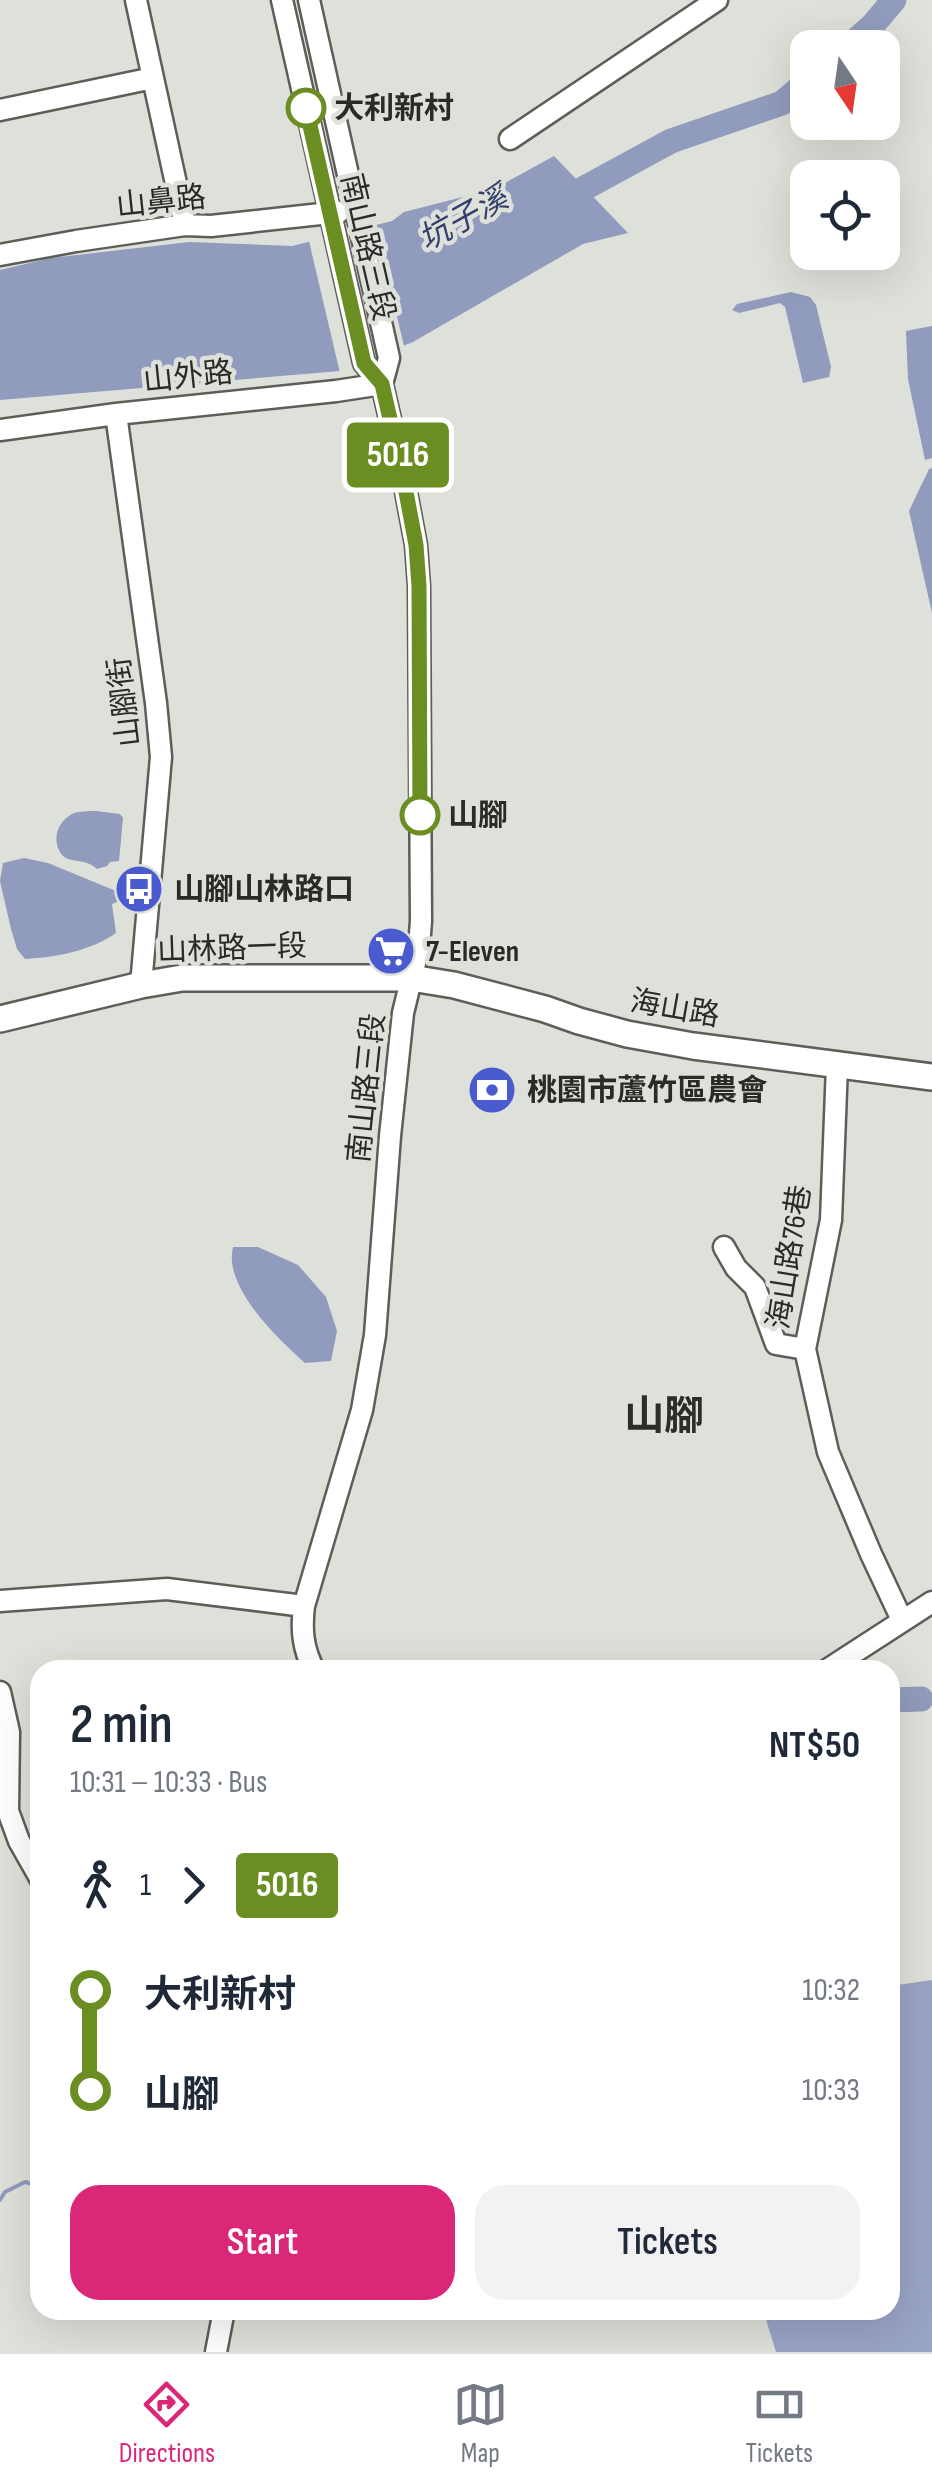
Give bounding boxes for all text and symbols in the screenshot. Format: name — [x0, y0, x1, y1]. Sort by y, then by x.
north arrow — [790, 30, 900, 140]
map controls — [790, 30, 900, 270]
marker: 大利新村 — [287, 89, 325, 127]
place label: 大利新村 — [334, 91, 454, 127]
button: locate — [790, 160, 900, 270]
street label: 南山路三段 — [333, 170, 401, 324]
water label: 坑子溪 — [412, 177, 519, 260]
street label: 山鼻路 — [114, 179, 208, 225]
street label: 山外路 — [141, 354, 235, 400]
line badge: 5016 — [328, 422, 468, 488]
text: 5016 — [367, 434, 429, 477]
street label: 山腳街 — [102, 655, 148, 749]
marker: 山腳 — [401, 796, 439, 834]
place label: 山腳 — [448, 798, 508, 834]
bus stop icon: 山腳山林路口 — [113, 863, 165, 915]
place label: 山腳山林路口 — [174, 872, 354, 908]
supermarket icon: 7-Eleven — [365, 925, 417, 977]
street label: 山林路一段 — [156, 928, 308, 970]
place label: 7-Eleven — [426, 934, 519, 970]
street label: 海山路 — [627, 983, 722, 1035]
street label: 南山路三段 — [341, 1012, 393, 1165]
bank icon: 桃園市蘆竹區農會 — [466, 1064, 518, 1116]
place label: 桃園市蘆竹區農會 — [527, 1073, 768, 1109]
street label: 海山路76巷 — [761, 1183, 819, 1332]
district label: 山腳 — [624, 1393, 704, 1441]
text: 2 min — [70, 1692, 173, 1759]
text: NT$50 — [769, 1723, 860, 1768]
text: 10:31 – 10:33 · Bus — [70, 1763, 267, 1802]
icon: walk — [70, 1858, 125, 1913]
icon: forward — [166, 1858, 221, 1913]
text: 5016 — [256, 1864, 318, 1907]
text: 1 — [140, 1866, 151, 1905]
text: 10:32 — [802, 1971, 860, 2010]
text: 大利新村 — [144, 1973, 296, 2018]
text: 10:33 — [802, 2071, 860, 2110]
text: 山腳 — [144, 2073, 220, 2118]
button: Start — [70, 2185, 455, 2300]
button: Tickets — [475, 2185, 860, 2300]
tab: Directions — [119, 2377, 215, 2470]
tab: Map — [453, 2377, 508, 2470]
tab: Tickets — [746, 2377, 813, 2470]

